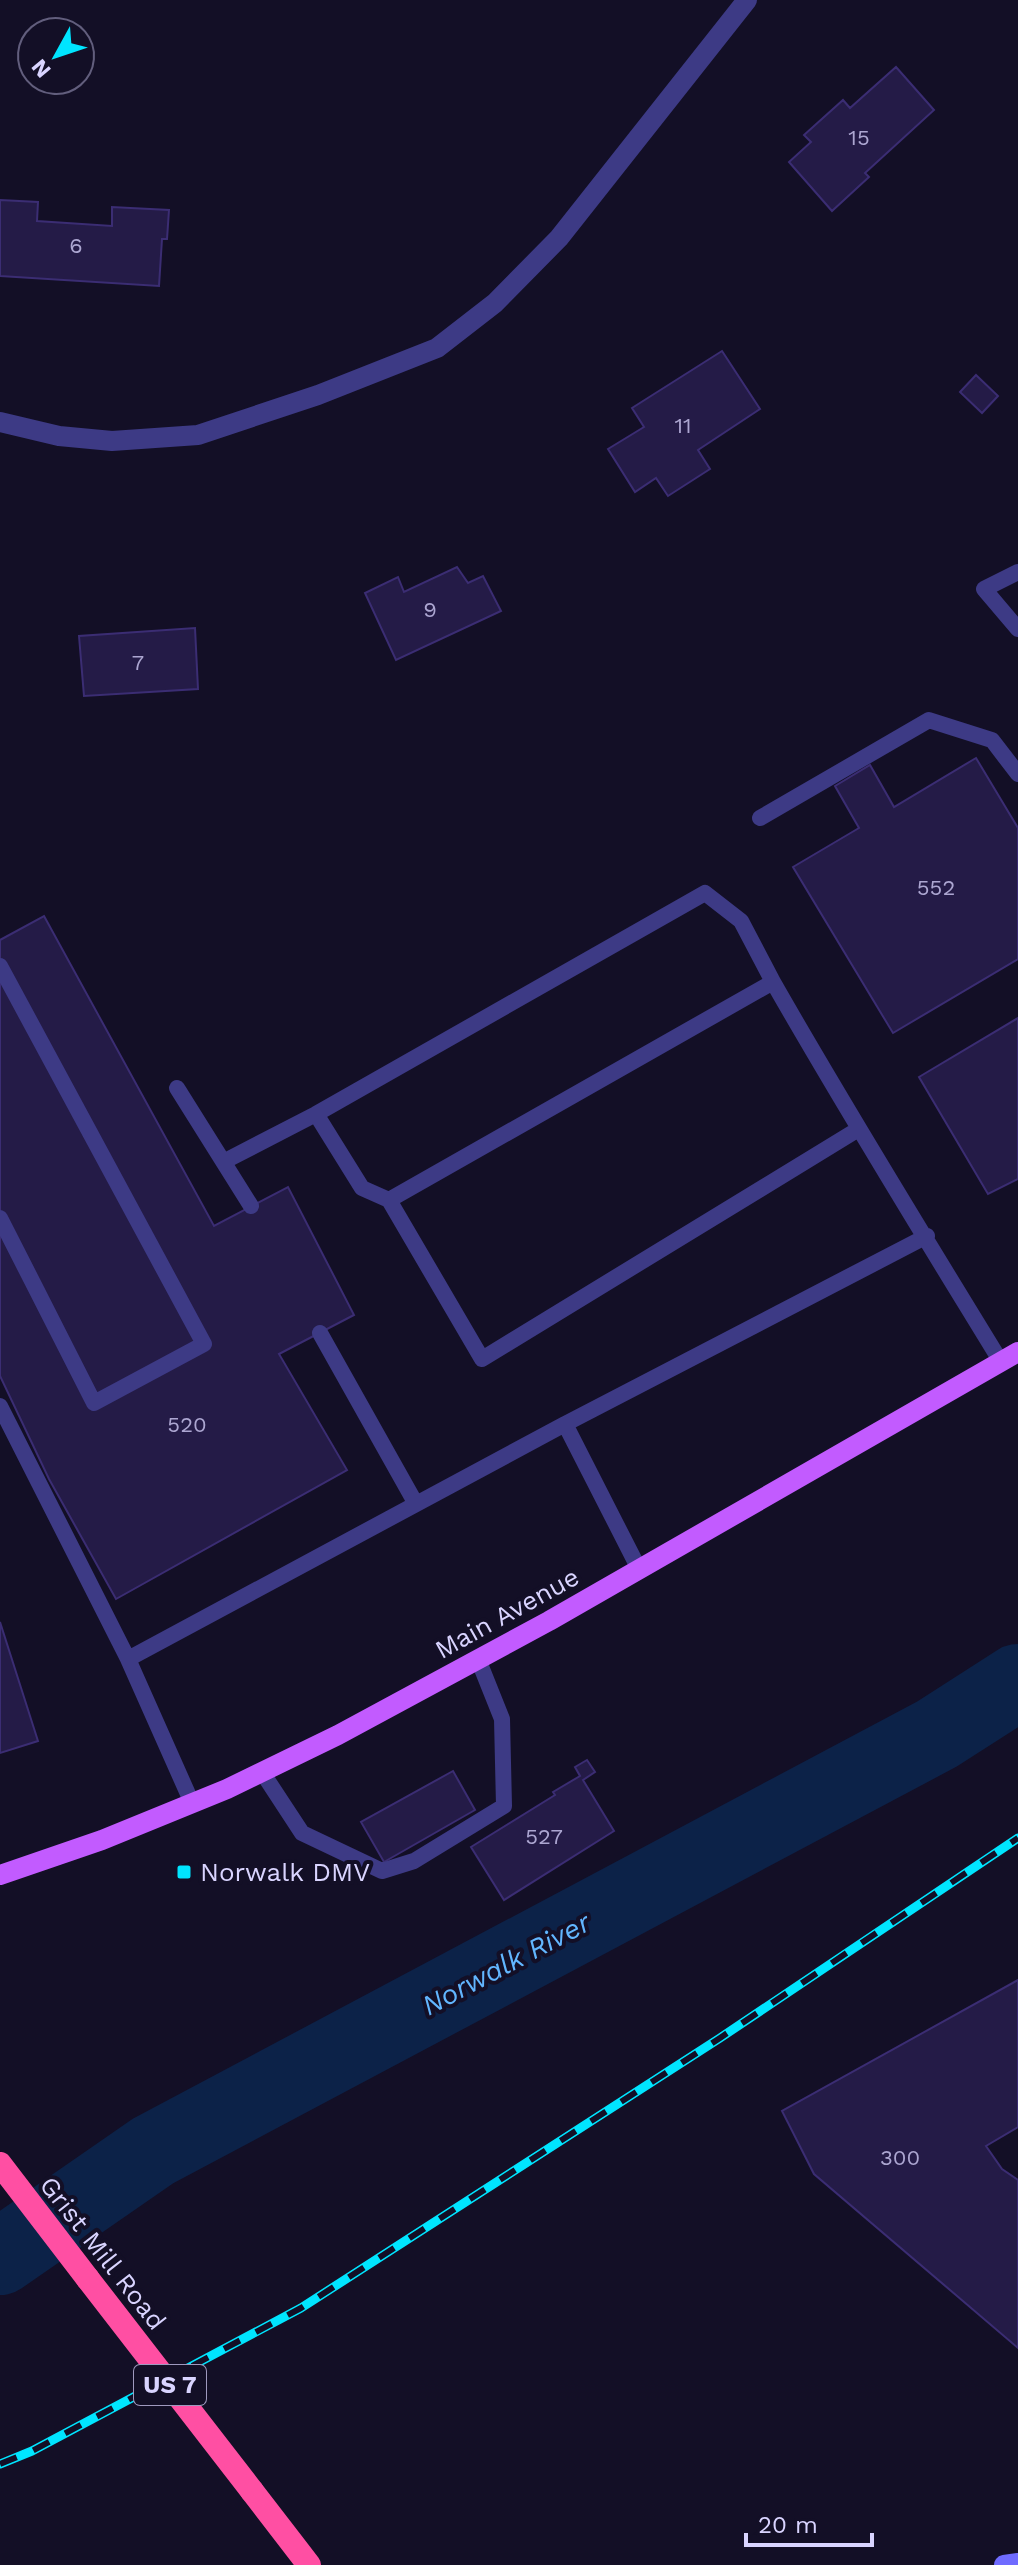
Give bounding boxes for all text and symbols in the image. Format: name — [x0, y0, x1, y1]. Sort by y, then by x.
north arrow — [16, 16, 96, 96]
text: N — [26, 54, 56, 83]
house number: 15 — [848, 125, 870, 150]
house number: 6 — [69, 233, 83, 258]
house number: 11 — [674, 413, 692, 438]
house number: 9 — [423, 597, 437, 622]
house number: 7 — [132, 650, 144, 675]
house number: 552 — [917, 875, 955, 900]
house number: 520 — [167, 1412, 207, 1437]
street label: Main Avenue — [430, 1561, 584, 1665]
house number: 527 — [525, 1824, 563, 1849]
place label: Norwalk DMV — [200, 1857, 370, 1887]
marker: Norwalk DMV — [175, 1863, 193, 1881]
water label: Norwalk River — [416, 1905, 597, 2022]
house number: 300 — [880, 2145, 920, 2170]
street label: Grist Mill Road — [34, 2170, 172, 2336]
road number: US 7 — [134, 2365, 206, 2405]
scale bar — [746, 2497, 872, 2547]
text: 20 m — [758, 2511, 818, 2539]

